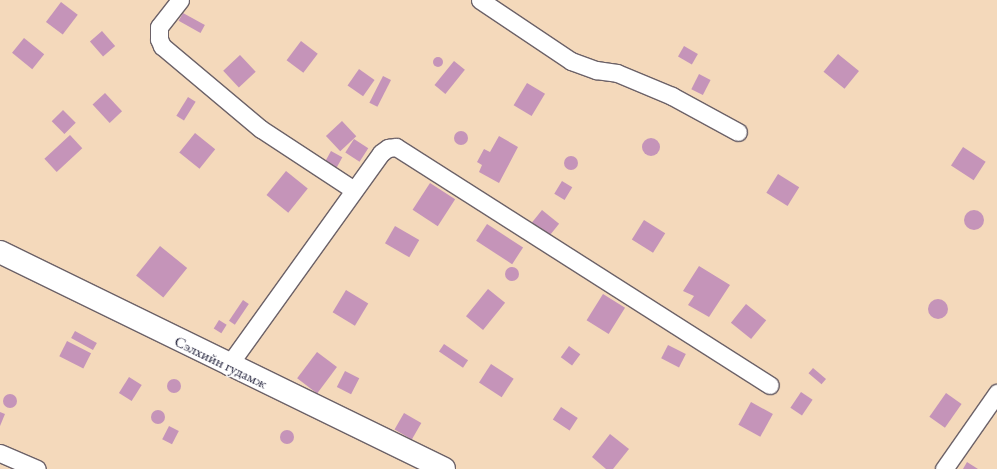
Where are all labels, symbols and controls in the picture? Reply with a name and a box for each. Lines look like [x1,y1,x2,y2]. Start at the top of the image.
street label: Сэлхийн гудамж [172,332,270,392]

